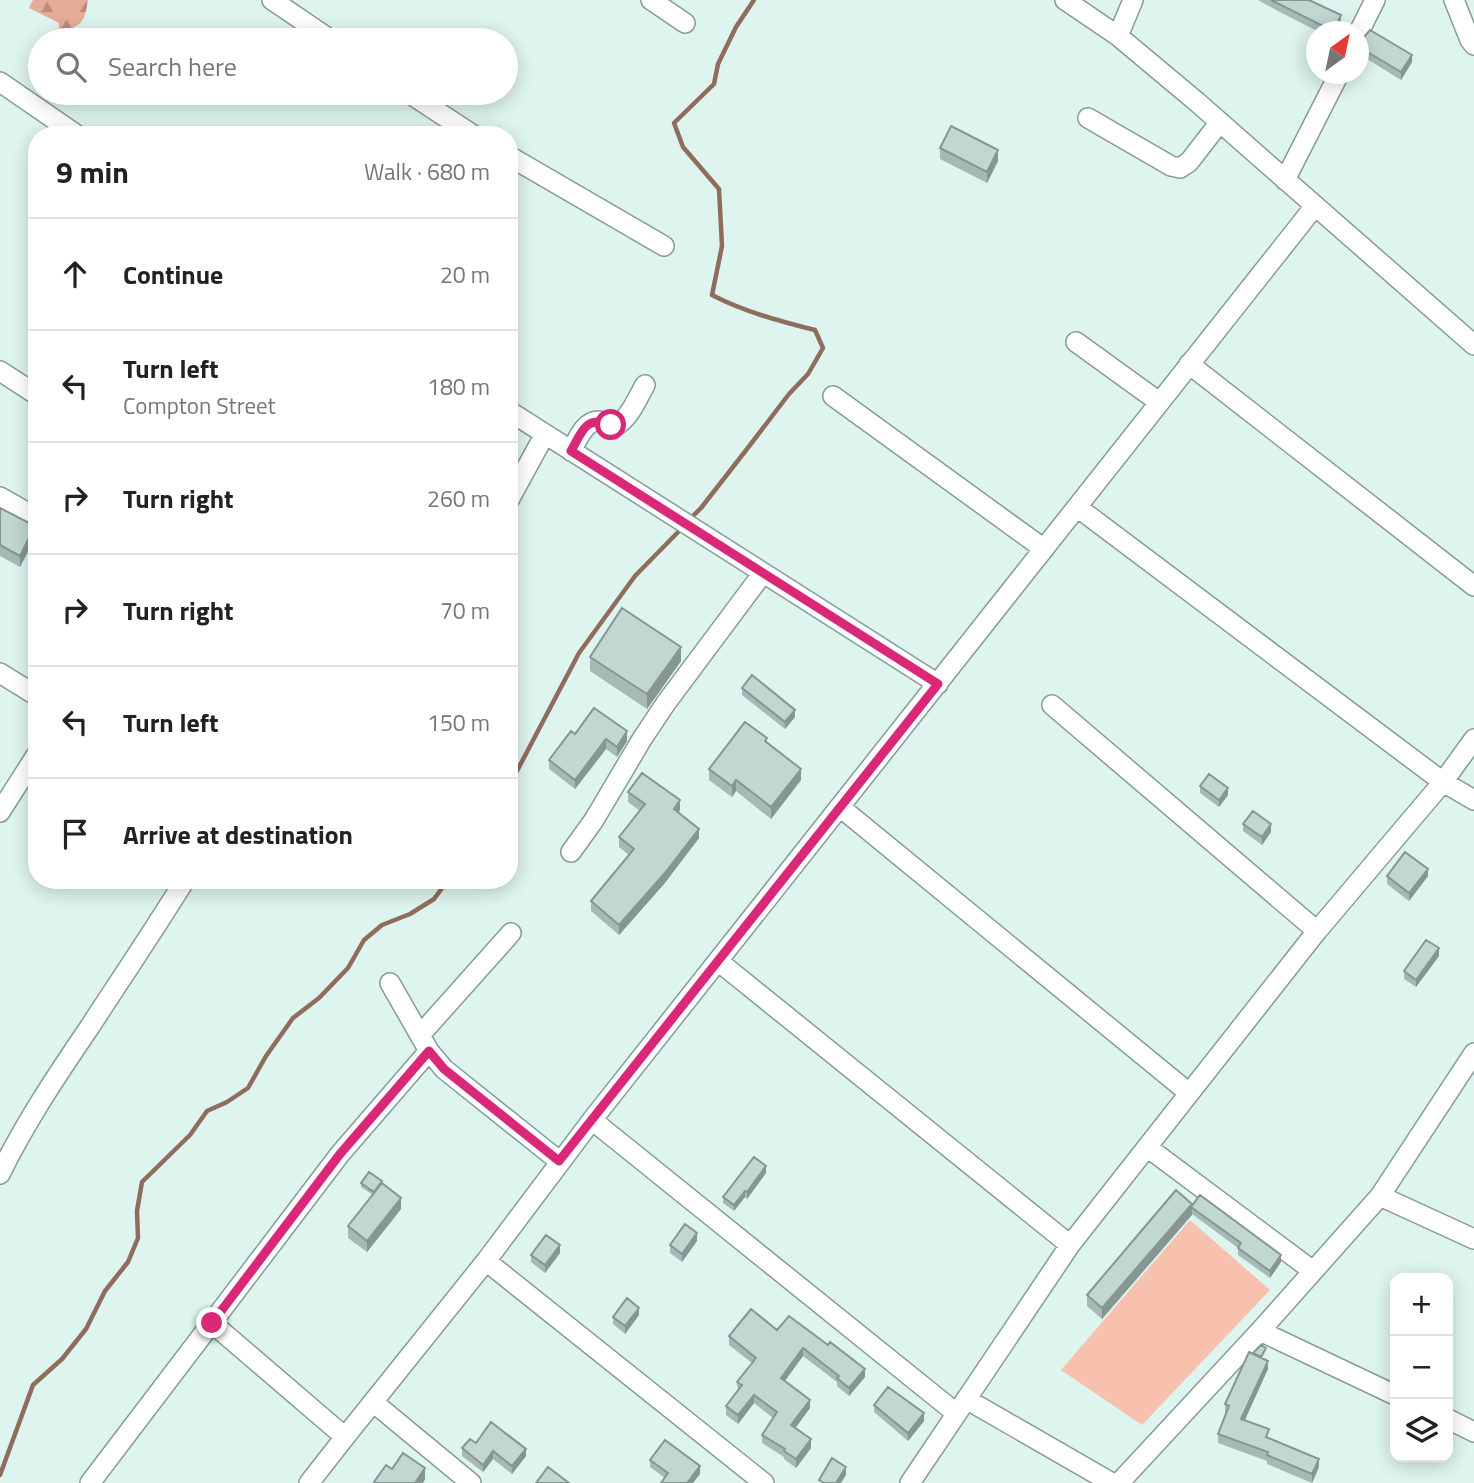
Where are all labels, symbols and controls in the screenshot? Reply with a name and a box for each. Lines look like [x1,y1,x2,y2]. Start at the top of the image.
north arrow [1306,21,1369,84]
search box [28,28,518,105]
text: Search here [108,47,237,86]
icon: search [52,48,90,86]
text: 9 min [56,149,129,195]
text: Walk · 680 m [364,154,490,189]
icon: ahead [56,255,94,293]
text: Continue [123,255,223,294]
text: 20 m [440,257,490,292]
text: Turn left [123,349,218,388]
icon: left [56,367,94,405]
text: 180 m [427,369,490,404]
text: Compton Street [123,388,276,423]
route start [595,409,626,440]
icon: right [56,479,94,517]
text: Turn right [123,479,234,518]
text: 260 m [427,481,490,516]
icon: right [56,591,94,629]
text: Turn right [123,591,234,630]
text: 70 m [440,593,490,628]
icon: left [56,703,94,741]
text: Turn left [123,703,218,742]
text: 150 m [427,705,490,740]
icon: arrive [56,815,94,853]
text: Arrive at destination [123,815,353,854]
map controls [1390,1273,1453,1462]
button: + [1390,1273,1453,1336]
route end [196,1307,227,1338]
button: − [1390,1336,1453,1399]
button: layers [1390,1399,1453,1462]

